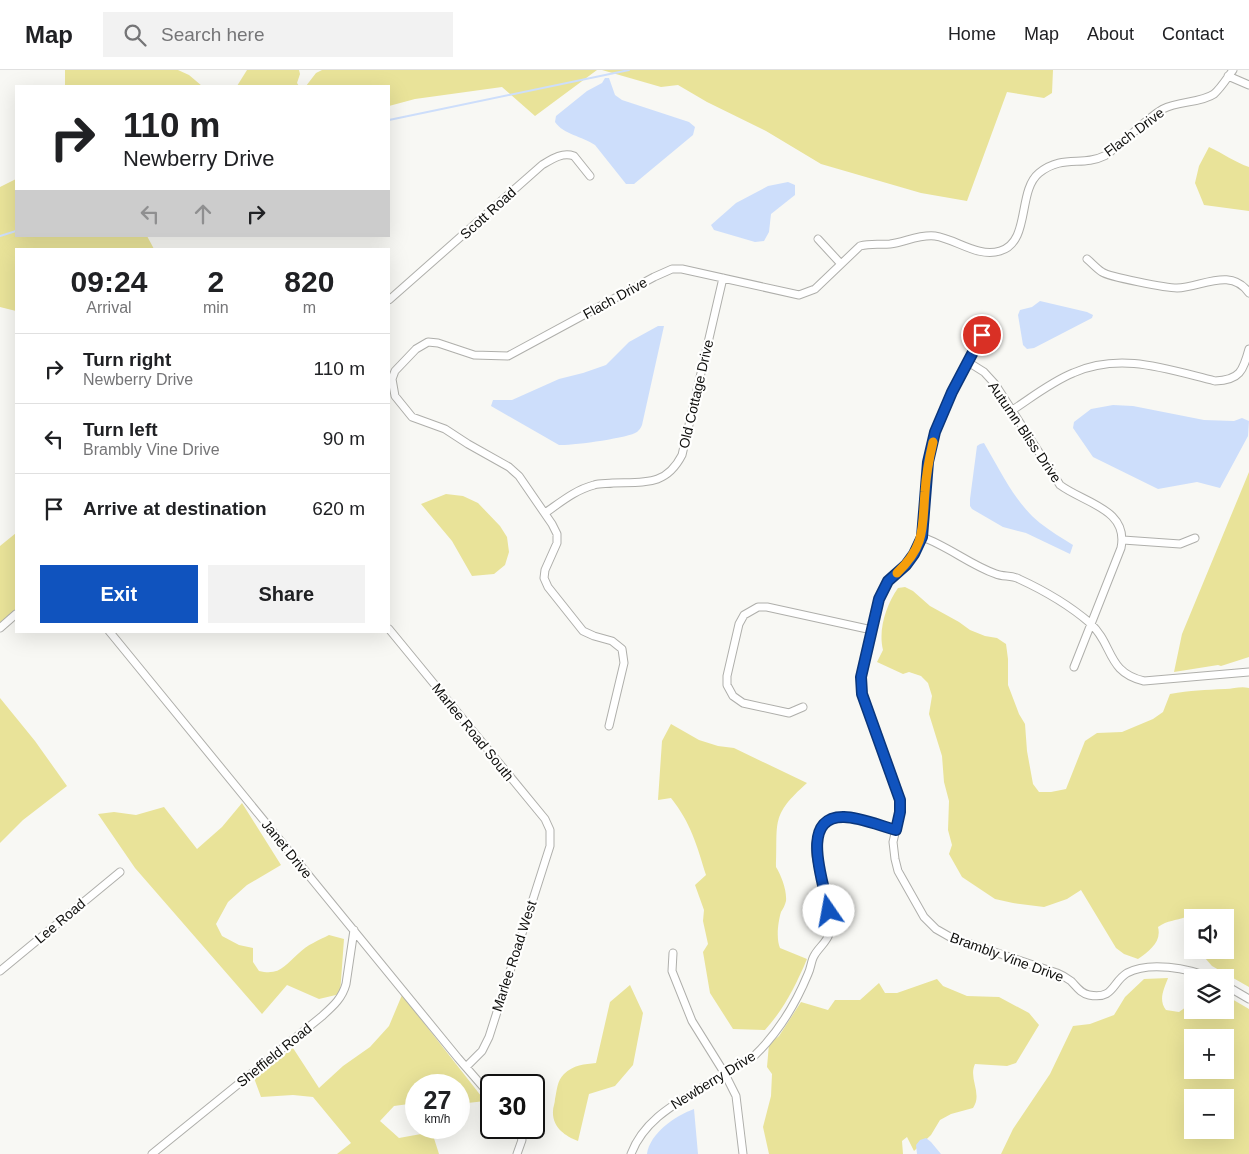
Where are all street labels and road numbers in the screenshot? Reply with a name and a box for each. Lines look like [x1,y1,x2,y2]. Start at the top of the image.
street label: Flach Drive [1101,104,1167,160]
street label: Scott Road [457,184,519,242]
street label: Flach Drive [580,274,650,322]
street label: Old Cottage Drive [676,338,716,450]
street label: Autumn Bliss Drive [985,379,1065,486]
street label: Marlee Road South [429,680,517,784]
street label: Janet Drive [259,816,316,882]
street label: Lee Road [32,895,88,947]
street label: Marlee Road West [489,898,540,1013]
street label: Brambly Vine Drive [948,929,1066,985]
street label: Sheffield Road [233,1020,315,1090]
street label: Newberry Drive [668,1048,758,1112]

